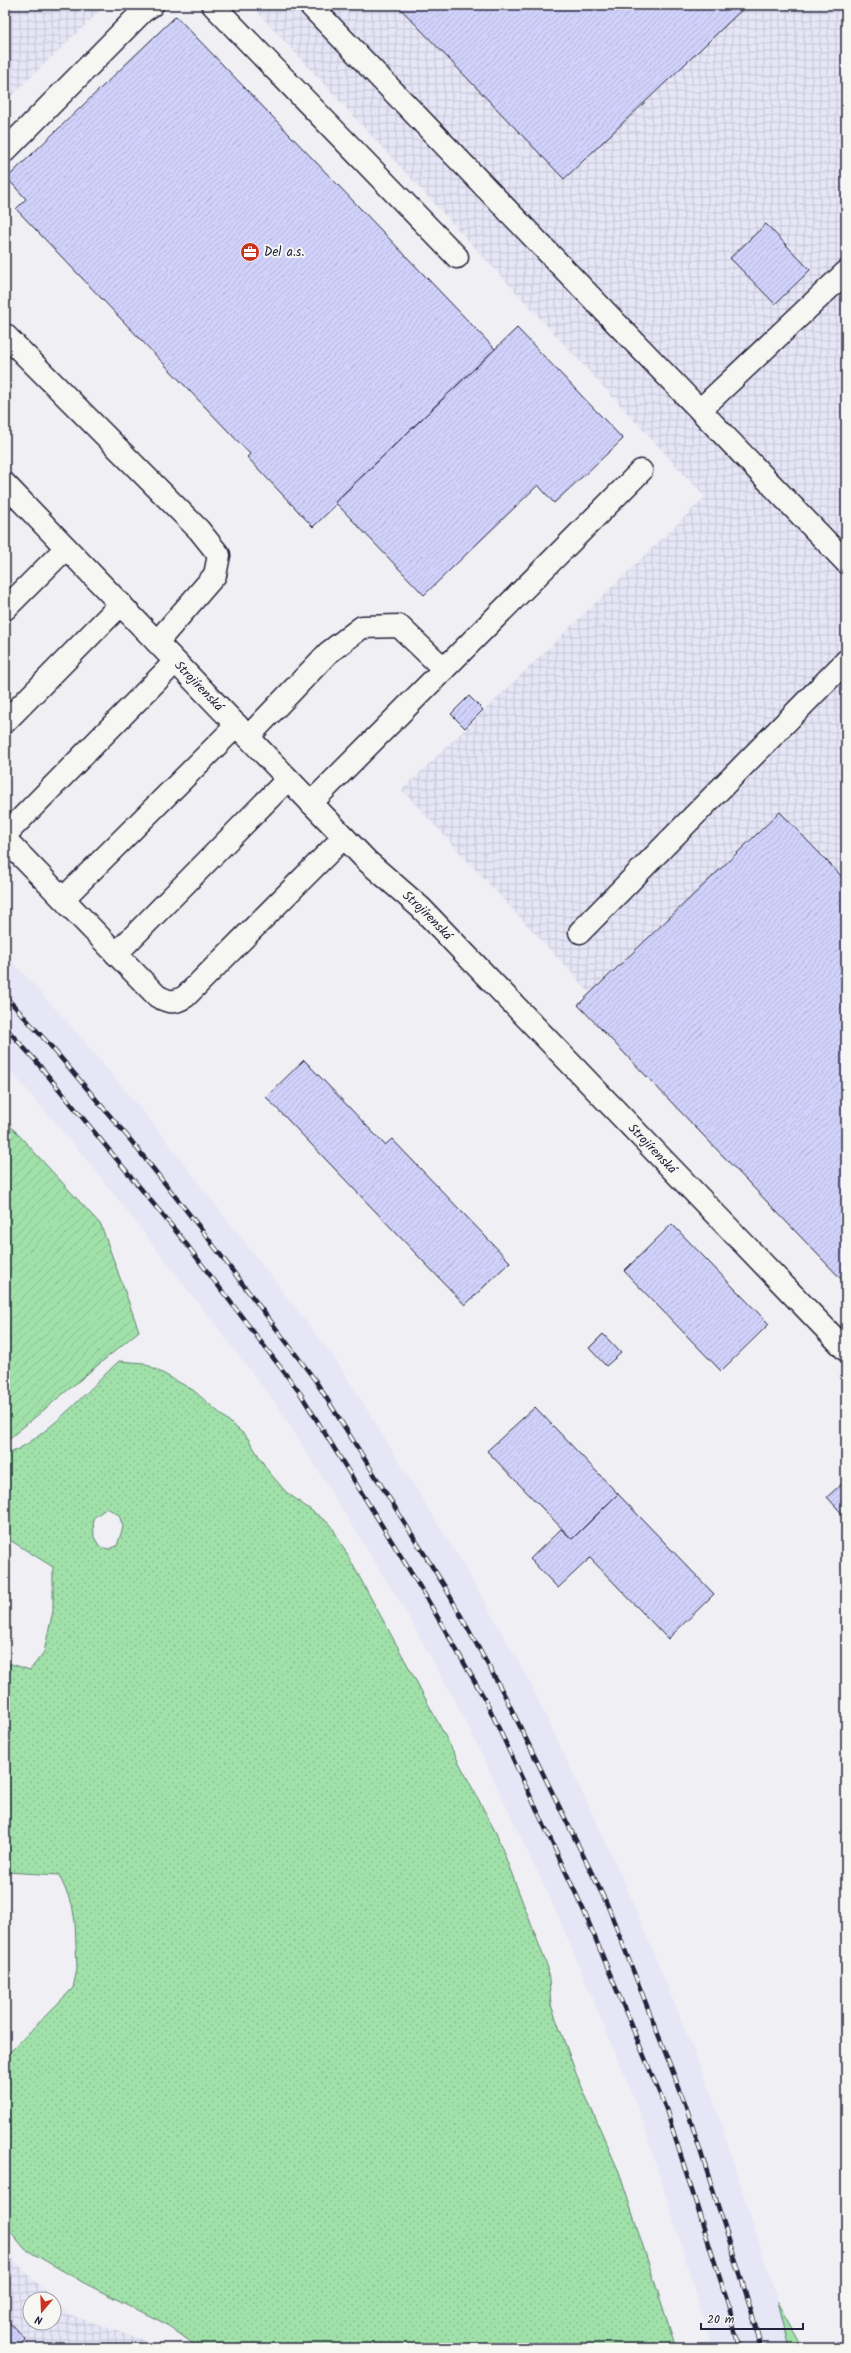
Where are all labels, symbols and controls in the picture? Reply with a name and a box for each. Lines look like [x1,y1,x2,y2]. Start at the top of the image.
office icon: Del a.s. [239,241,261,263]
place label: Del a.s. [264,242,304,263]
street label: Strojírenská [169,656,230,717]
street label: Strojírenská [398,886,459,947]
street label: Strojírenská [623,1118,683,1180]
north arrow [22,2291,62,2331]
scale bar [701,2305,803,2331]
text: N [33,2310,45,2329]
text: 20 m [707,2310,735,2329]

